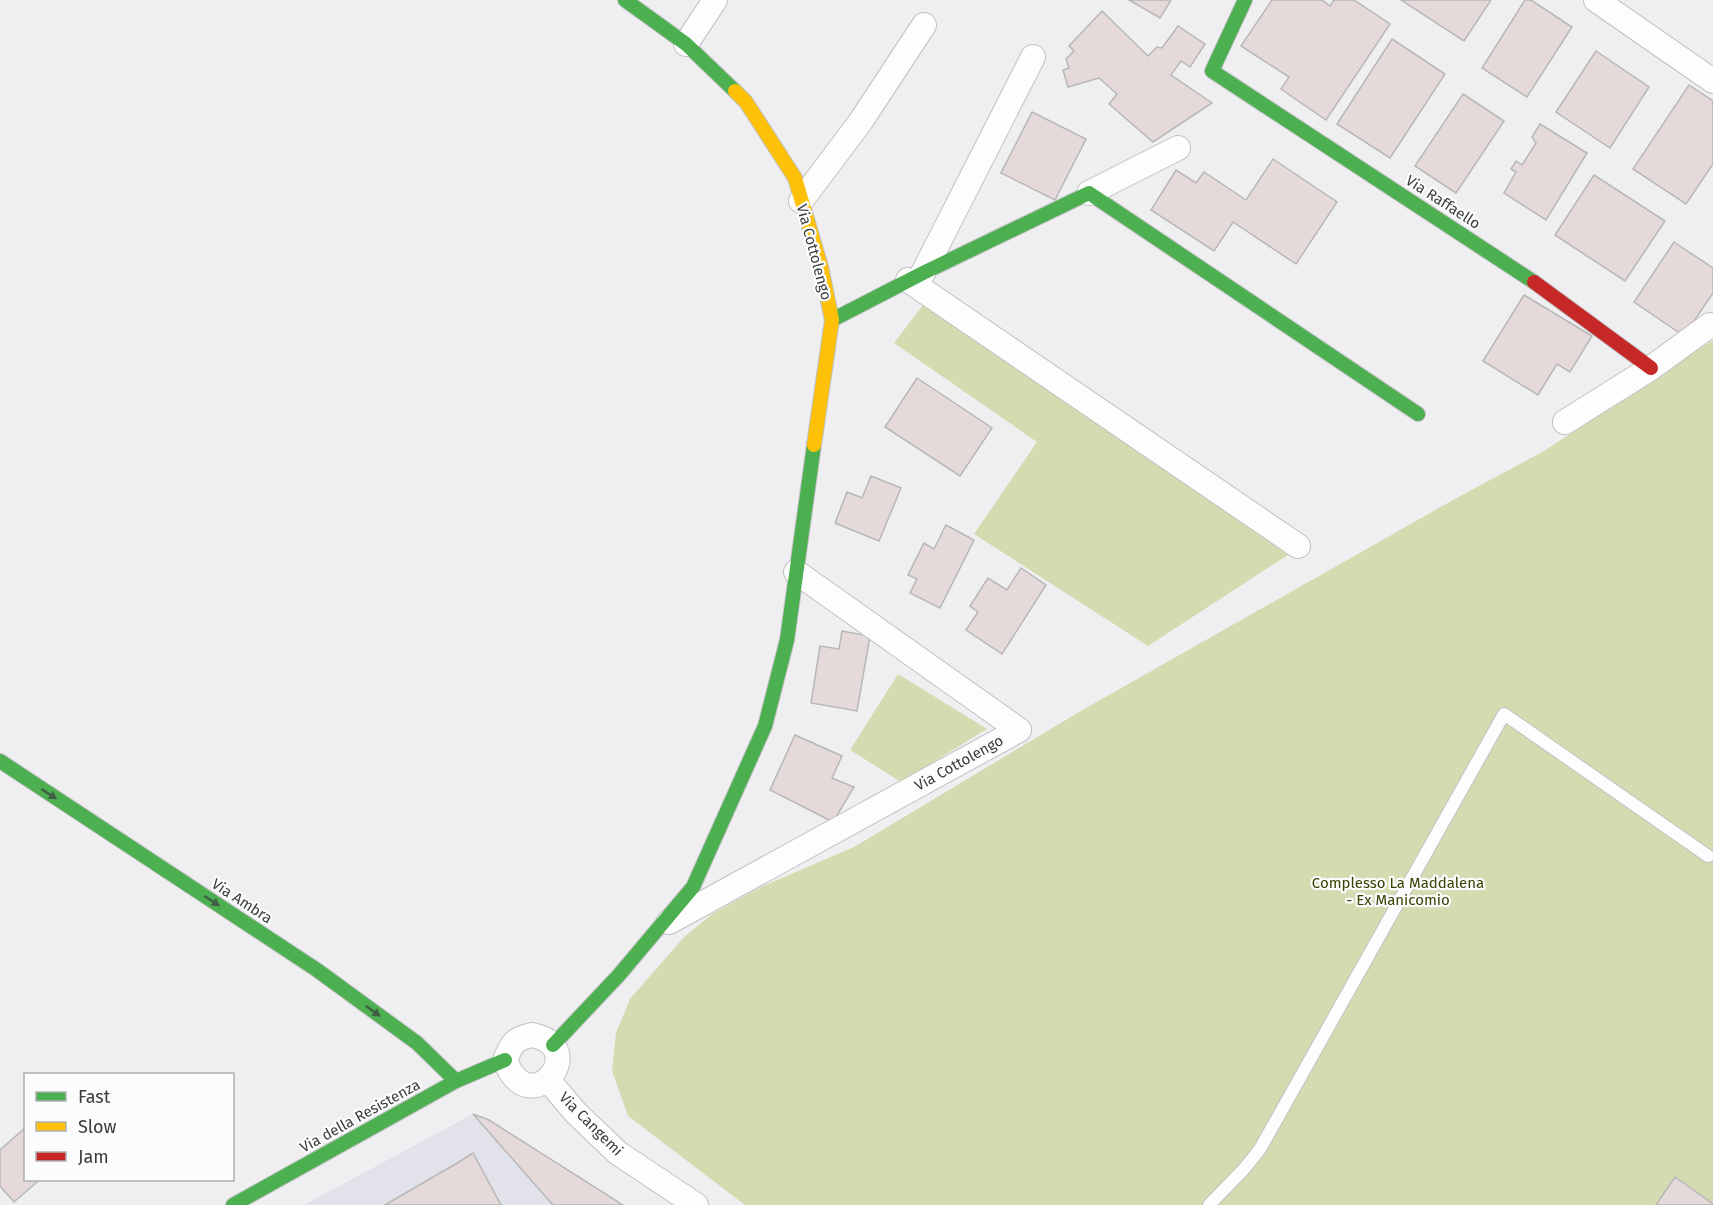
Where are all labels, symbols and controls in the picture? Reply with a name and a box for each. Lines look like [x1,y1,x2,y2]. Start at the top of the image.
street label: Via Raffaello [1402,171,1484,233]
street label: Via Cottolengo [793,202,835,302]
street label: Via Cottolengo [912,731,1006,795]
one-way arrow [41,788,57,799]
park label: Complesso La Maddalena - Ex Manicomio [1312,874,1484,909]
street label: Via Ambra [208,875,276,927]
one-way arrow [204,895,220,906]
one-way arrow [365,1004,380,1016]
legend [24,1073,234,1181]
street label: Via della Resistenza [297,1075,423,1157]
text: Fast [78,1086,111,1108]
street label: Via Cangemi [555,1088,627,1160]
text: Slow [78,1116,117,1138]
text: Jam [78,1146,109,1168]

